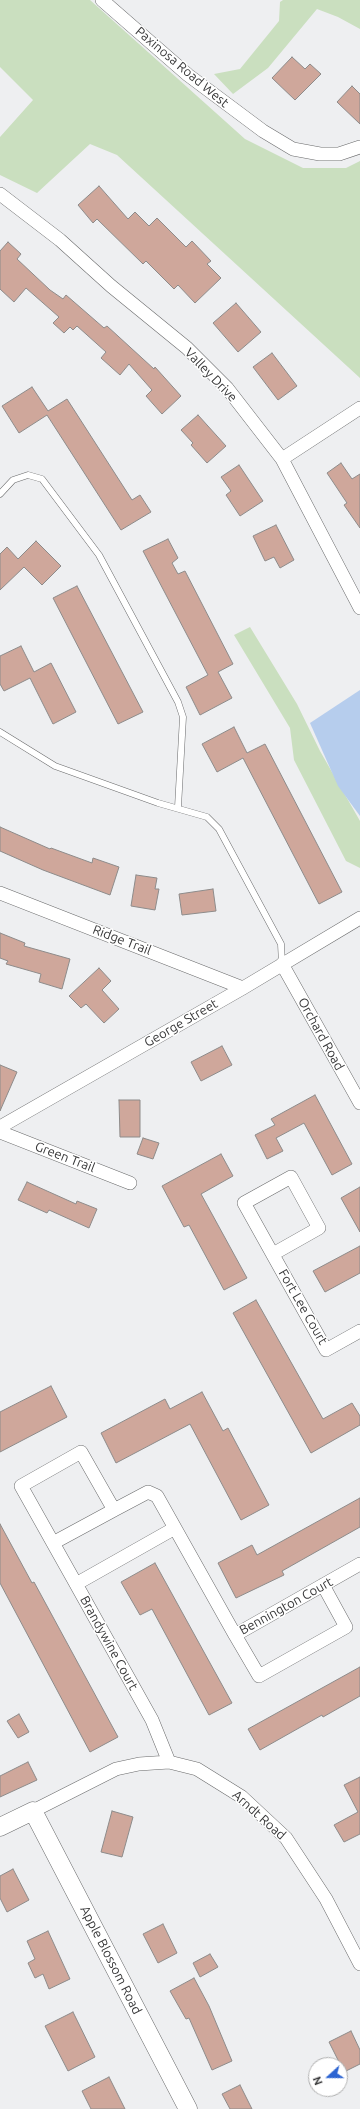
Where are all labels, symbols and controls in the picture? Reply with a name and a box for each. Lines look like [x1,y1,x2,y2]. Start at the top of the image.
street label: Paxinosa Road West [132,23,232,111]
street label: Valley Drive [182,345,240,405]
street label: Ridge Trail [91,922,153,958]
street label: Orchard Road [295,995,347,1073]
street label: George Street [141,996,221,1050]
street label: Green Trail [33,1138,97,1176]
street label: Fort Lee Court [275,1267,331,1347]
street label: Bennington Court [237,1574,335,1638]
street label: Brandywine Court [77,1593,141,1693]
street label: Arndt Road [229,1787,289,1843]
street label: Apple Blossom Road [77,1903,145,2017]
north arrow [308,2057,348,2097]
text: N [311,2075,325,2087]

